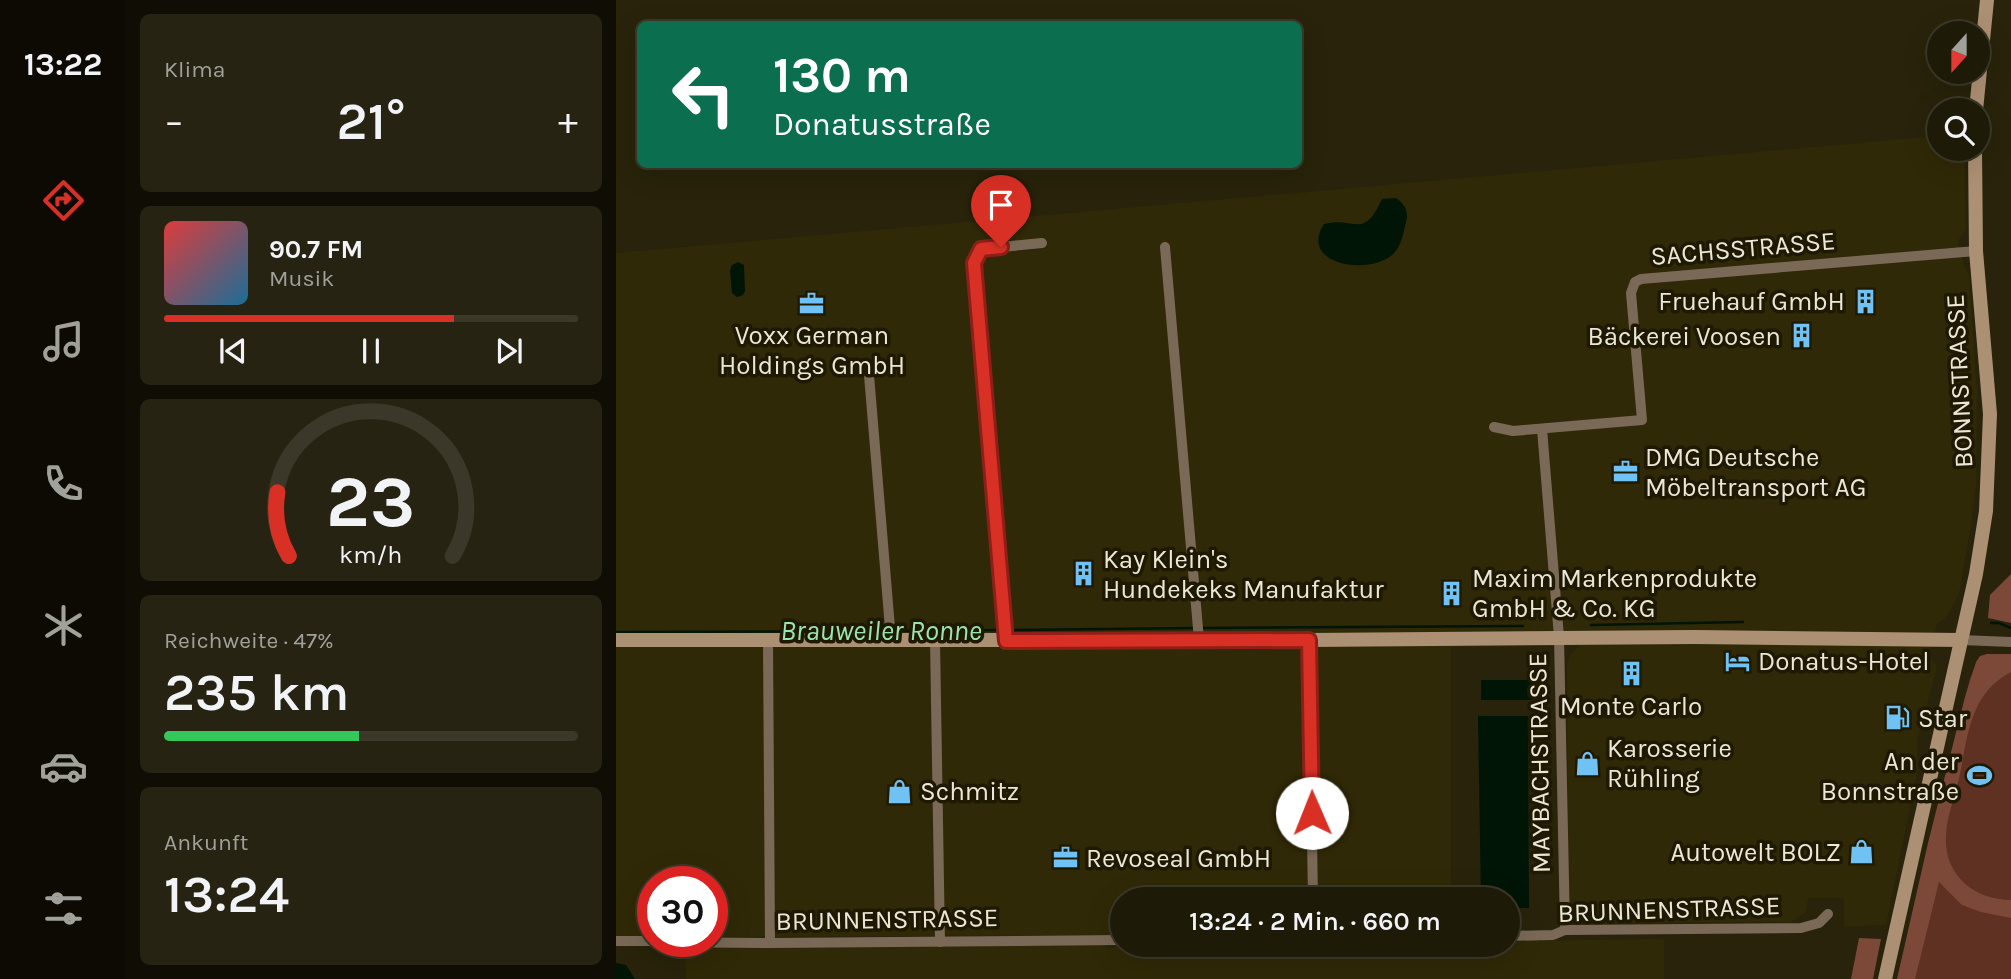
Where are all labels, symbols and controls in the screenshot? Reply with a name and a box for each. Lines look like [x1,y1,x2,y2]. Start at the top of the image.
north arrow [1927,21,1990,84]
map controls [1927,21,1990,161]
text: 13:22 [24,46,102,83]
text: 130 m [773,47,911,104]
icon: left [658,49,749,140]
text: Klima [164,56,225,83]
text: 21° [337,91,405,152]
button: search [1927,98,1990,161]
text: − [164,99,184,144]
text: + [558,99,578,144]
text: Donatusstraße [773,106,991,143]
pin [971,175,1031,247]
icon: directions [39,176,88,225]
icon: arrive [982,186,1020,224]
street label: SACHSSTRASSE [1649,225,1837,272]
text: 90.7 FM [269,234,363,265]
text: Musik [269,265,334,292]
place label: Fruehauf GmbH [1658,286,1845,317]
building icon: Fruehauf GmbH [1851,287,1879,315]
office icon: Voxx German Holdings GmbH [798,289,826,317]
street label: BONNSTRASSE [1939,293,1980,469]
icon: music [39,317,88,366]
place label: Voxx German Holdings GmbH [719,320,905,381]
place label: Bäckerei Voosen [1588,321,1781,352]
building icon: Bäckerei Voosen [1787,322,1815,350]
icon: previous [214,332,252,370]
icon: pause [352,332,390,370]
icon: next [490,332,528,370]
place label: DMG Deutsche Möbeltransport AG [1645,442,1867,503]
office icon: DMG Deutsche Möbeltransport AG [1611,458,1639,486]
icon: phone [39,459,88,508]
text: 23 [326,459,416,544]
text: km/h [339,539,403,568]
place label: Kay Klein's Hundekeks Manufaktur [1103,544,1384,605]
building icon: Kay Klein's Hundekeks Manufaktur [1069,560,1097,588]
place label: Maxim Markenprodukte GmbH & Co. KG [1472,563,1757,624]
building icon: Maxim Markenprodukte GmbH & Co. KG [1438,579,1466,607]
icon: climate [39,601,88,650]
water label: Brauweiler Ronne [780,614,982,647]
text: Reichweite · 47% [164,627,334,654]
place label: Donatus-Hotel [1758,646,1930,677]
hotel icon: Donatus-Hotel [1724,647,1752,675]
street label: MAYBACHSTRASSE [1522,652,1557,874]
building icon: Monte Carlo [1617,660,1645,688]
text: 235 km [164,662,349,723]
place label: Monte Carlo [1560,691,1702,722]
place label: Star [1918,703,1968,734]
fuel station icon: Star [1884,704,1912,732]
place label: Karosserie Rühling [1607,733,1732,794]
icon: car [39,742,88,791]
place label: An der Bonnstraße [1821,746,1960,807]
shop icon: Karosserie Rühling [1573,749,1601,777]
sports icon: An der Bonnstraße [1965,762,1993,790]
place label: Schmitz [920,776,1019,807]
position arrow [1275,776,1349,850]
shop icon: Schmitz [886,777,914,805]
text: Ankunft [164,829,248,856]
place label: Autowelt BOLZ [1670,837,1841,868]
shop icon: Autowelt BOLZ [1847,838,1875,866]
place label: Revoseal GmbH [1086,843,1271,874]
office icon: Revoseal GmbH [1052,844,1080,872]
text: 13:24 [164,864,289,925]
speed limit sign: 30 [637,866,728,957]
icon: filters [39,884,88,933]
street label: BRUNNENSTRASSE [1557,890,1781,929]
street label: BRUNNENSTRASSE [775,902,999,937]
text: 13:24 · 2 Min. · 660 m [1189,906,1441,937]

